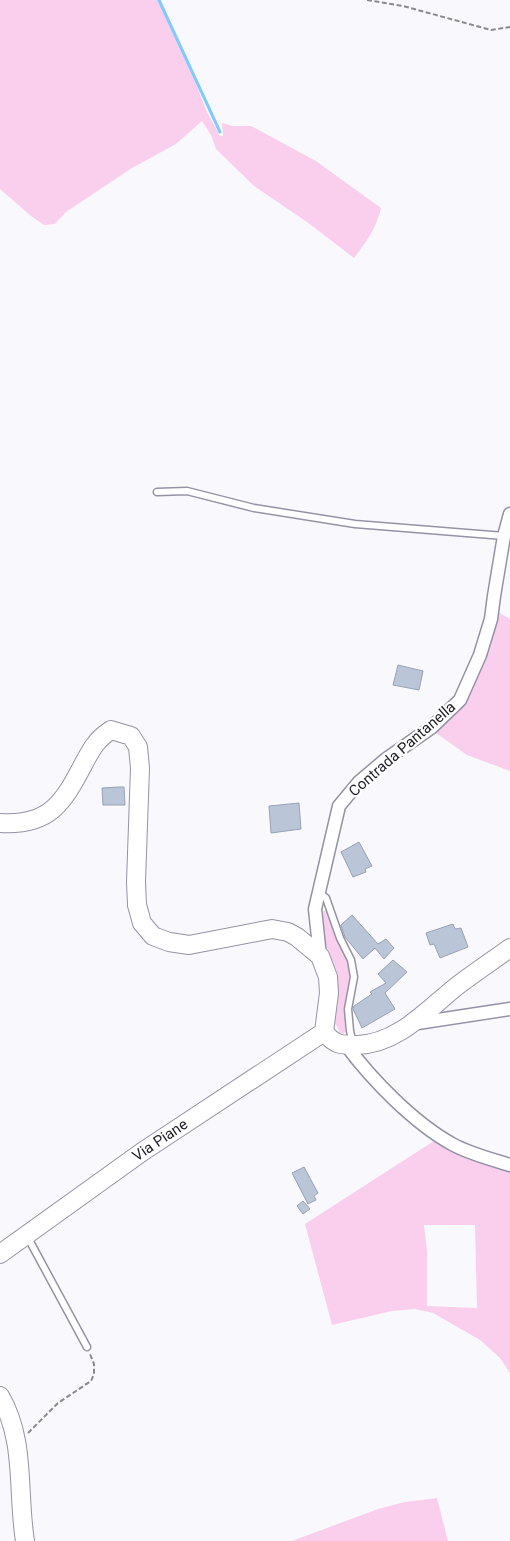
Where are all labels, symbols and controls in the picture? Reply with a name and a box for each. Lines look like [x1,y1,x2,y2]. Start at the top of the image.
street label: Contrada Pantanella [345,698,459,800]
street label: Via Piane [129,1115,191,1165]

